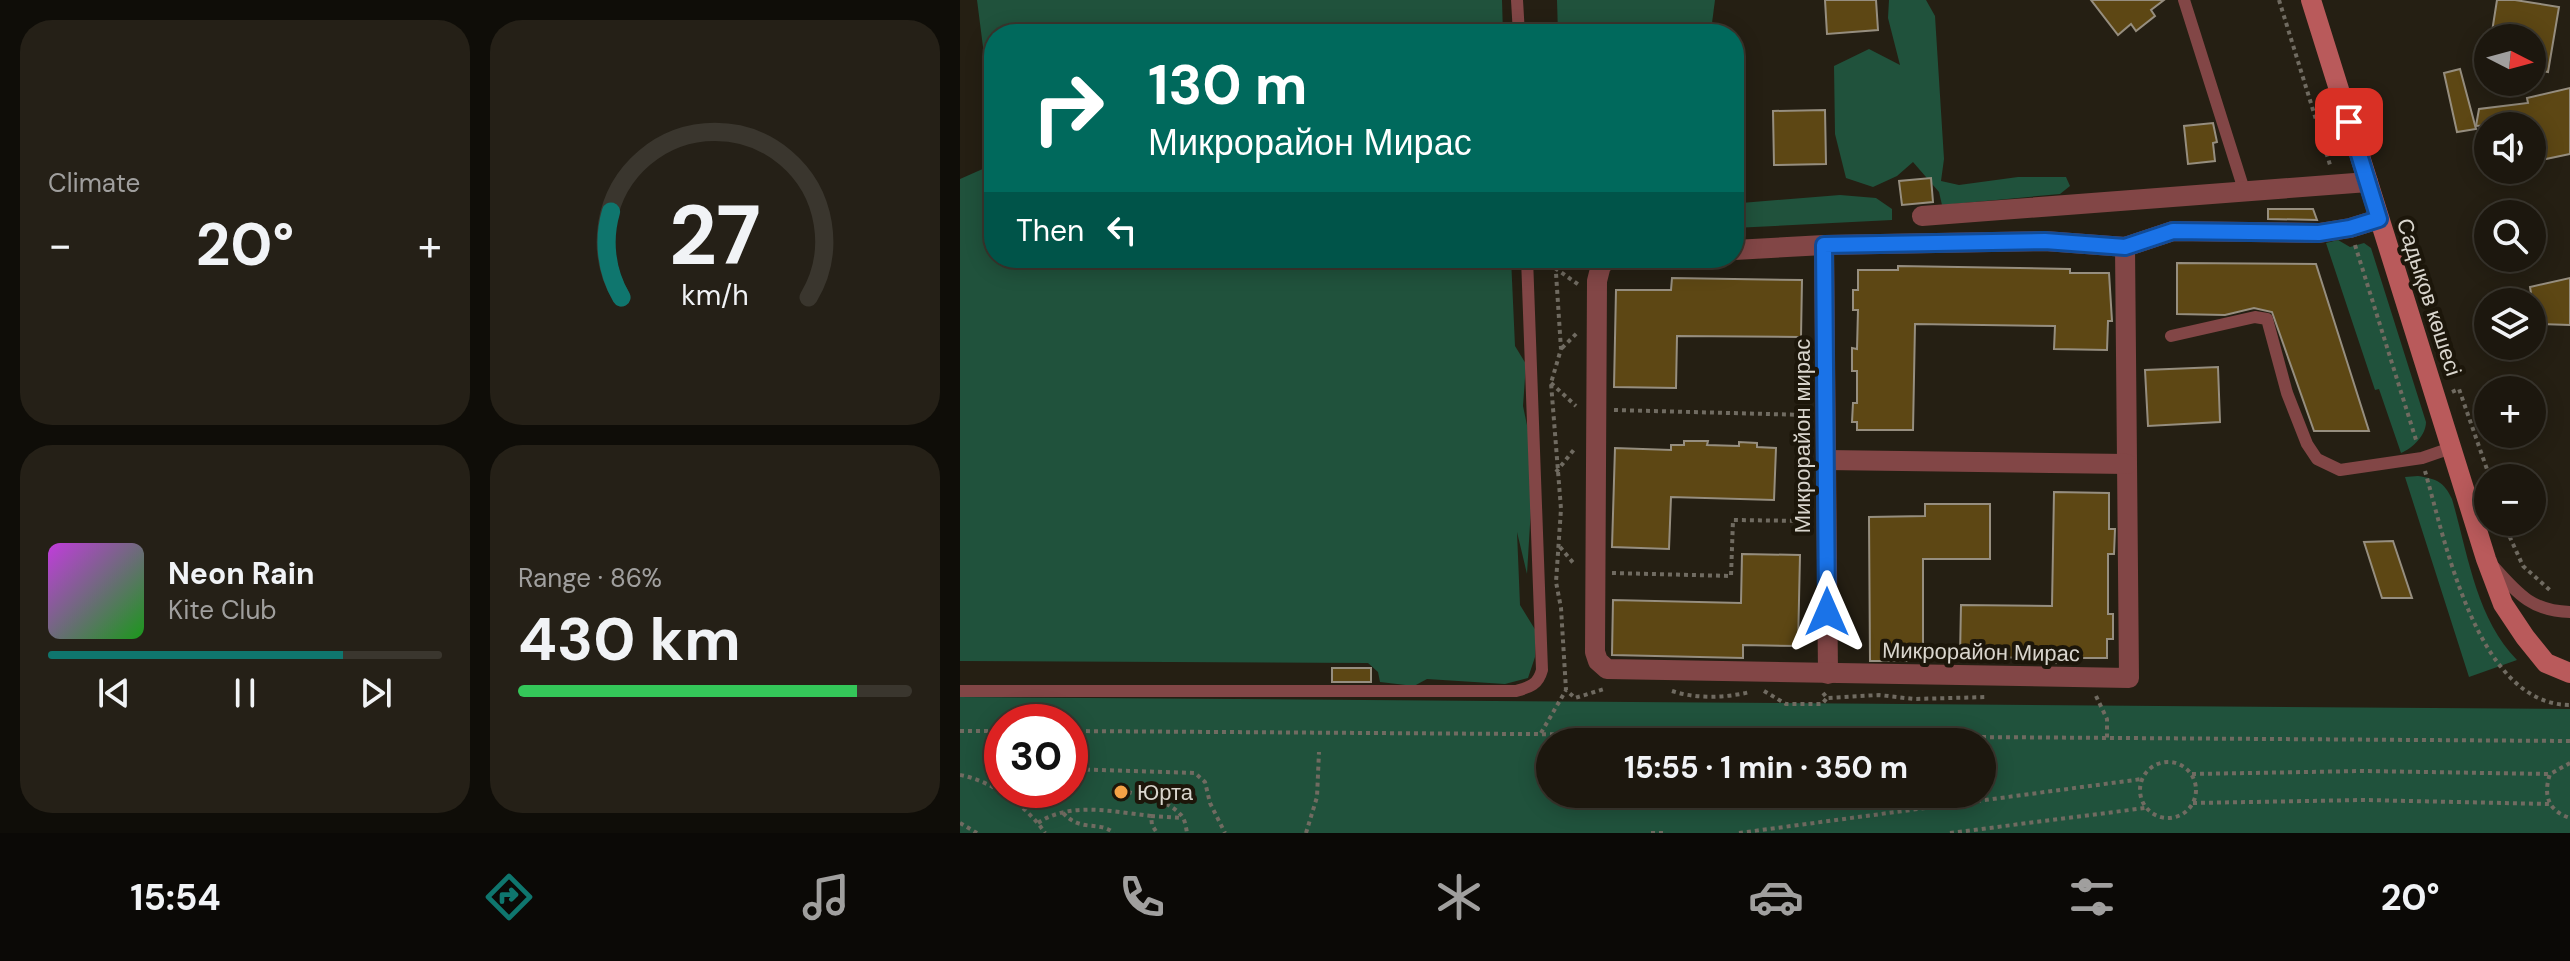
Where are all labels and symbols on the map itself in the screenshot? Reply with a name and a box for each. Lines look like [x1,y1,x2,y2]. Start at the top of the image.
north arrow [2474,24,2546,96]
pin [2315,88,2383,156]
street label: Садықов көшесі [2390,215,2468,379]
street label: Микрорайон мирас [1788,339,1817,533]
position arrow [1785,570,1869,654]
street label: Микрорайон Мирас [1882,636,2080,668]
speed limit sign: 30 [984,704,1088,808]
place label: Юрта [1137,778,1194,807]
marker: Юрта [1112,783,1130,801]

